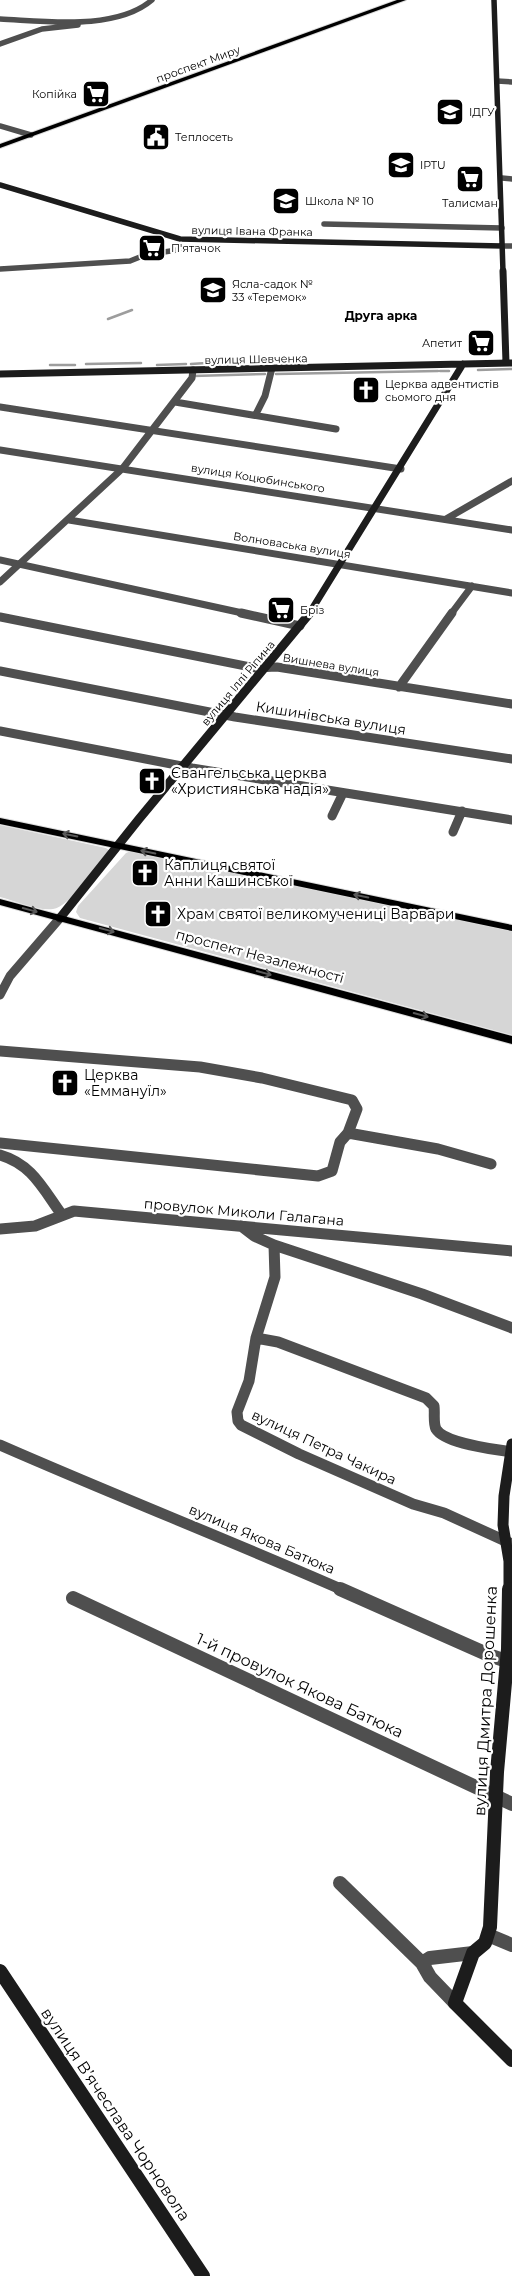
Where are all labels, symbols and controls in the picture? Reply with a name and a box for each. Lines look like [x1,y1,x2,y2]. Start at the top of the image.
street label: проспект Миру [154,42,243,86]
supermarket icon: Копійка [81,79,111,109]
place label: Копійка [32,87,77,101]
school or university icon: ІДГУ [435,97,465,127]
place label: ІДГУ [469,105,495,119]
public building icon: Теплосеть [141,122,171,152]
place label: Теплосеть [175,130,233,144]
school or university icon: IPTU [386,150,416,180]
place label: IPTU [420,158,446,172]
supermarket icon: Талисман [455,164,485,194]
school or university icon: Школа № 10 [271,186,301,216]
place label: Школа № 10 [305,194,374,208]
place label: Талисман [442,196,498,210]
street label: вулиця Івана Франка [191,223,313,239]
supermarket icon: П'ятачок [137,233,167,263]
place label: П'ятачок [171,241,221,255]
school or university icon: Ясла-садок № 33 «Теремок» [198,275,228,305]
place label: Ясла-садок № 33 «Теремок» [232,277,313,304]
district label: Друга арка [345,308,417,323]
supermarket icon: Апетит [466,328,496,358]
place label: Апетит [422,336,463,350]
street label: вулиця Шевченка [204,351,308,367]
church icon: Церква адвентистів сьомого дня [351,375,381,405]
place label: Церква адвентистів сьомого дня [385,377,499,404]
street label: вулиця Коцюбинського [190,460,326,496]
street label: Волноваська вулиця [232,529,352,561]
supermarket icon: Бріз [266,595,296,625]
place label: Бріз [300,603,325,617]
street label: вулиця Іллі Ріпина [198,638,278,728]
street label: Вишнева вулиця [282,650,380,680]
street label: Кишинівська вулиця [255,697,407,739]
place label: Євангельська церква «Християнська надія» [171,764,329,798]
church icon: Євангельська церква «Християнська надія» [137,766,167,796]
one-way arrow [62,829,78,839]
one-way arrow [140,846,156,856]
place label: Каплиця cвятої Анни Кашинської [164,856,293,890]
church icon: Каплиця cвятої Анни Кашинської [130,858,160,888]
one-way arrow [354,891,370,900]
church icon: Храм святої великомучениці Варвари [143,899,173,929]
one-way arrow [22,905,38,915]
place label: Храм святої великомучениці Варвари [177,905,454,923]
street label: проспект Незалежності [174,925,346,987]
one-way arrow [99,926,115,935]
one-way arrow [256,968,272,978]
one-way arrow [413,1011,429,1020]
place label: Церква «Еммануїл» [84,1066,167,1100]
church icon: Церква «Еммануїл» [50,1068,80,1098]
street label: провулок Миколи Галагана [143,1194,345,1230]
street label: вулиця Петра Чакира [249,1406,399,1488]
street label: вулиця Якова Батюка [186,1500,338,1578]
street label: вулиця Дмитра Дорошенка [470,1585,501,1817]
street label: 1-й провулок Якова Батюка [193,1629,406,1742]
street label: вулиця Вʼячеслава Чорновола [37,2004,194,2224]

